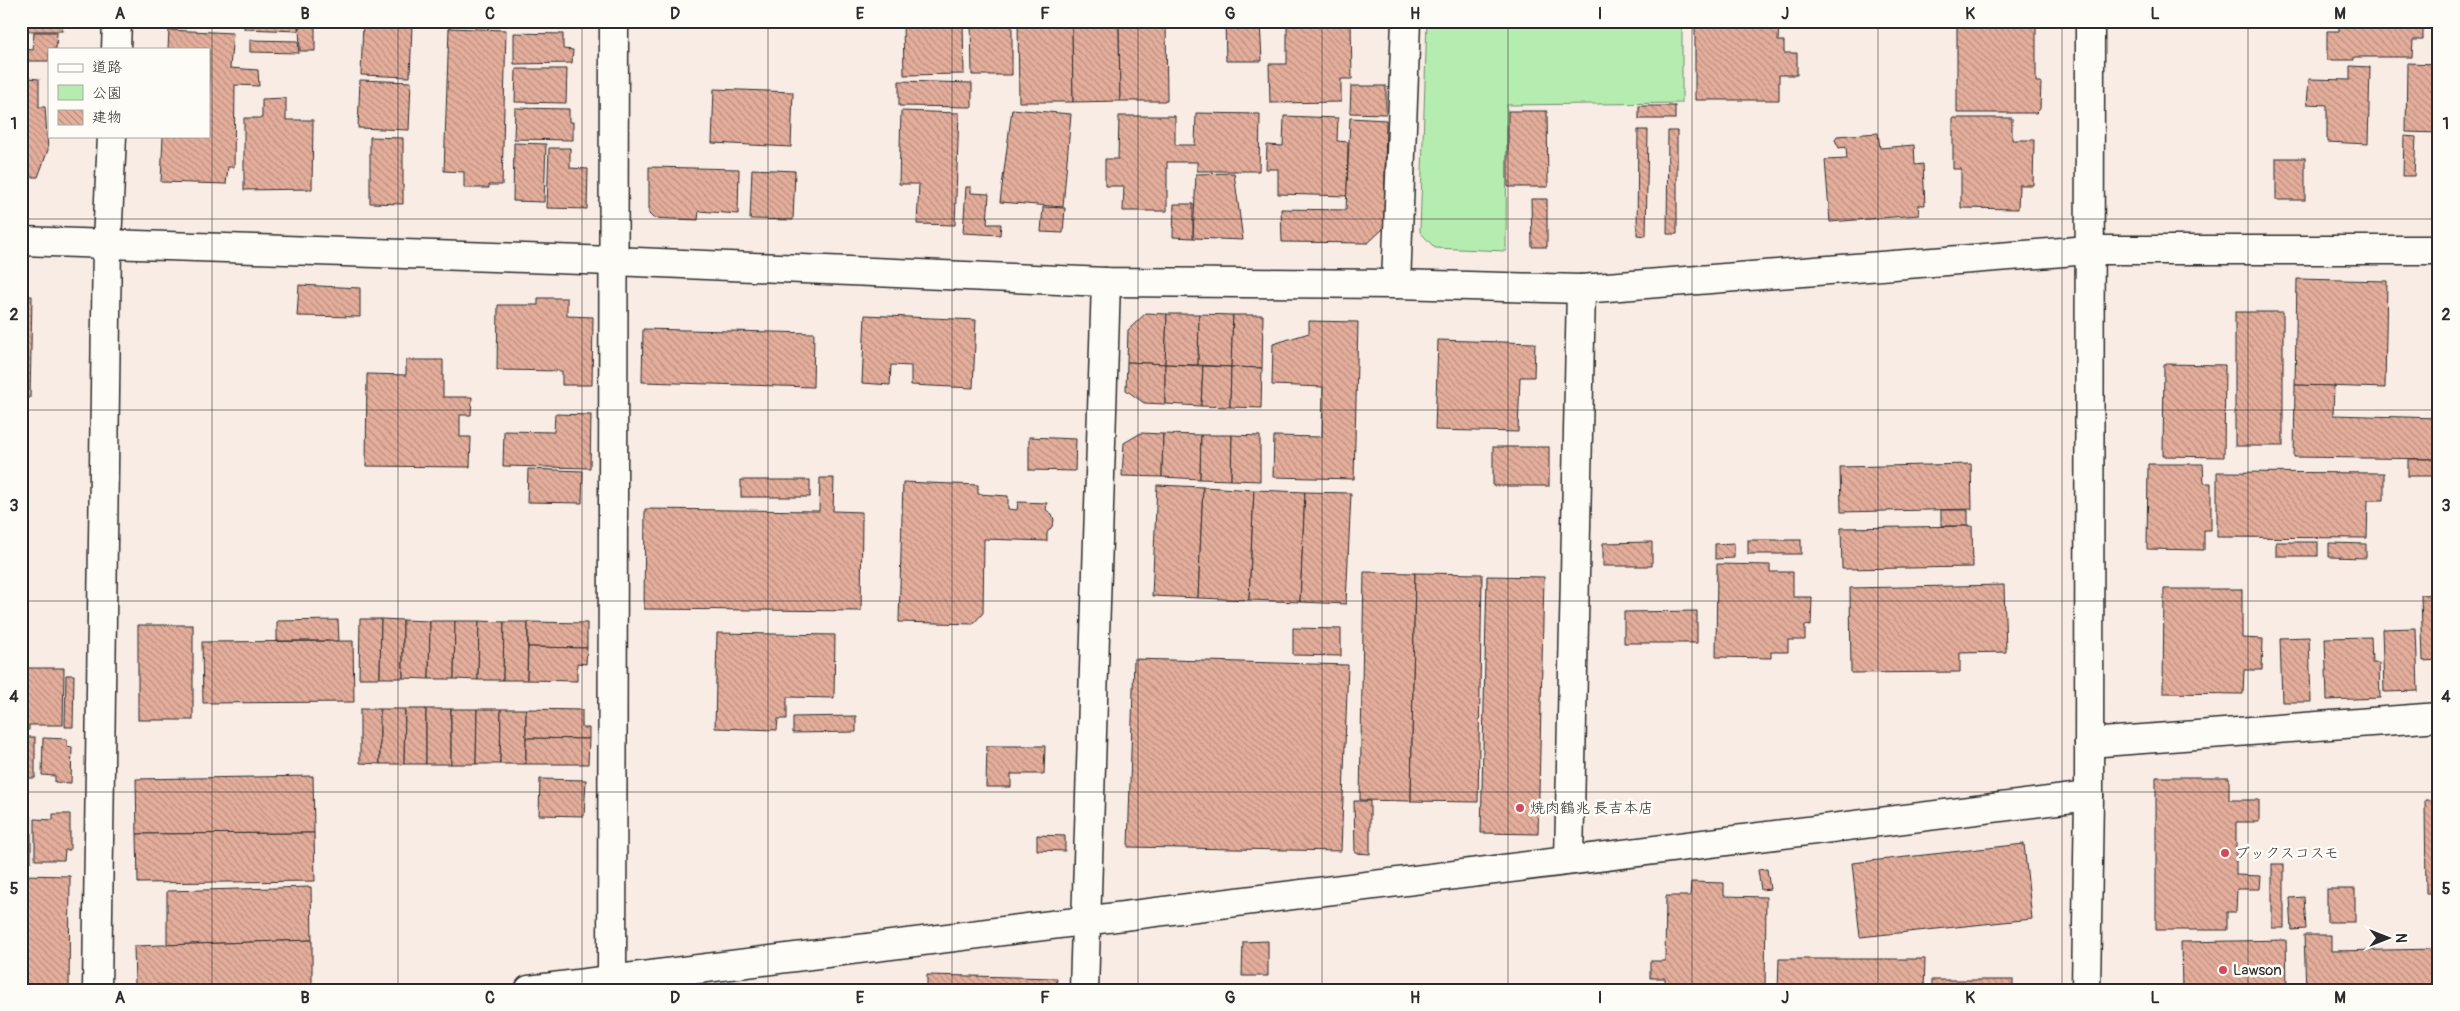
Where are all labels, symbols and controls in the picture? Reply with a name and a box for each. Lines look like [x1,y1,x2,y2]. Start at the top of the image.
text: A [115,4,126,24]
text: B [300,4,310,24]
text: C [485,4,495,24]
text: D [670,4,680,24]
text: E [856,4,865,24]
text: F [1040,4,1050,24]
text: G [1225,4,1236,24]
text: H [1410,4,1420,24]
text: I [1598,4,1602,24]
text: J [1781,4,1789,24]
text: K [1965,4,1975,24]
text: L [2150,4,2160,24]
text: M [2334,4,2346,24]
legend [48,48,210,138]
text: 道路 [92,58,122,77]
text: 公園 [92,84,122,103]
text: 建物 [92,108,122,127]
text: 1 [11,114,17,134]
text: 1 [2443,114,2449,134]
text: 2 [10,305,19,325]
text: 2 [2442,305,2451,325]
text: 3 [10,496,19,516]
text: 3 [2442,496,2451,516]
text: 4 [9,687,19,707]
text: 4 [2441,687,2451,707]
place label: 焼肉鶴兆 長吉本店 [1530,799,1653,818]
marker: 焼肉鶴兆 長吉本店 [1514,802,1526,814]
place label: ブックスコスモ [2235,844,2339,863]
marker: ブックスコスモ [2219,847,2231,859]
text: 5 [10,879,19,899]
text: 5 [2442,879,2451,899]
north arrow [2362,914,2412,964]
text: N [2392,933,2409,943]
place label: Lawson [2233,961,2282,980]
marker: Lawson [2217,964,2229,976]
text: A [115,988,126,1008]
text: B [300,988,310,1008]
text: C [485,988,495,1008]
text: D [670,988,680,1008]
text: E [856,988,865,1008]
text: F [1040,988,1050,1008]
text: G [1225,988,1236,1008]
text: H [1410,988,1420,1008]
text: I [1598,988,1602,1008]
text: J [1781,988,1789,1008]
text: K [1965,988,1975,1008]
text: L [2150,988,2160,1008]
text: M [2334,988,2346,1008]

